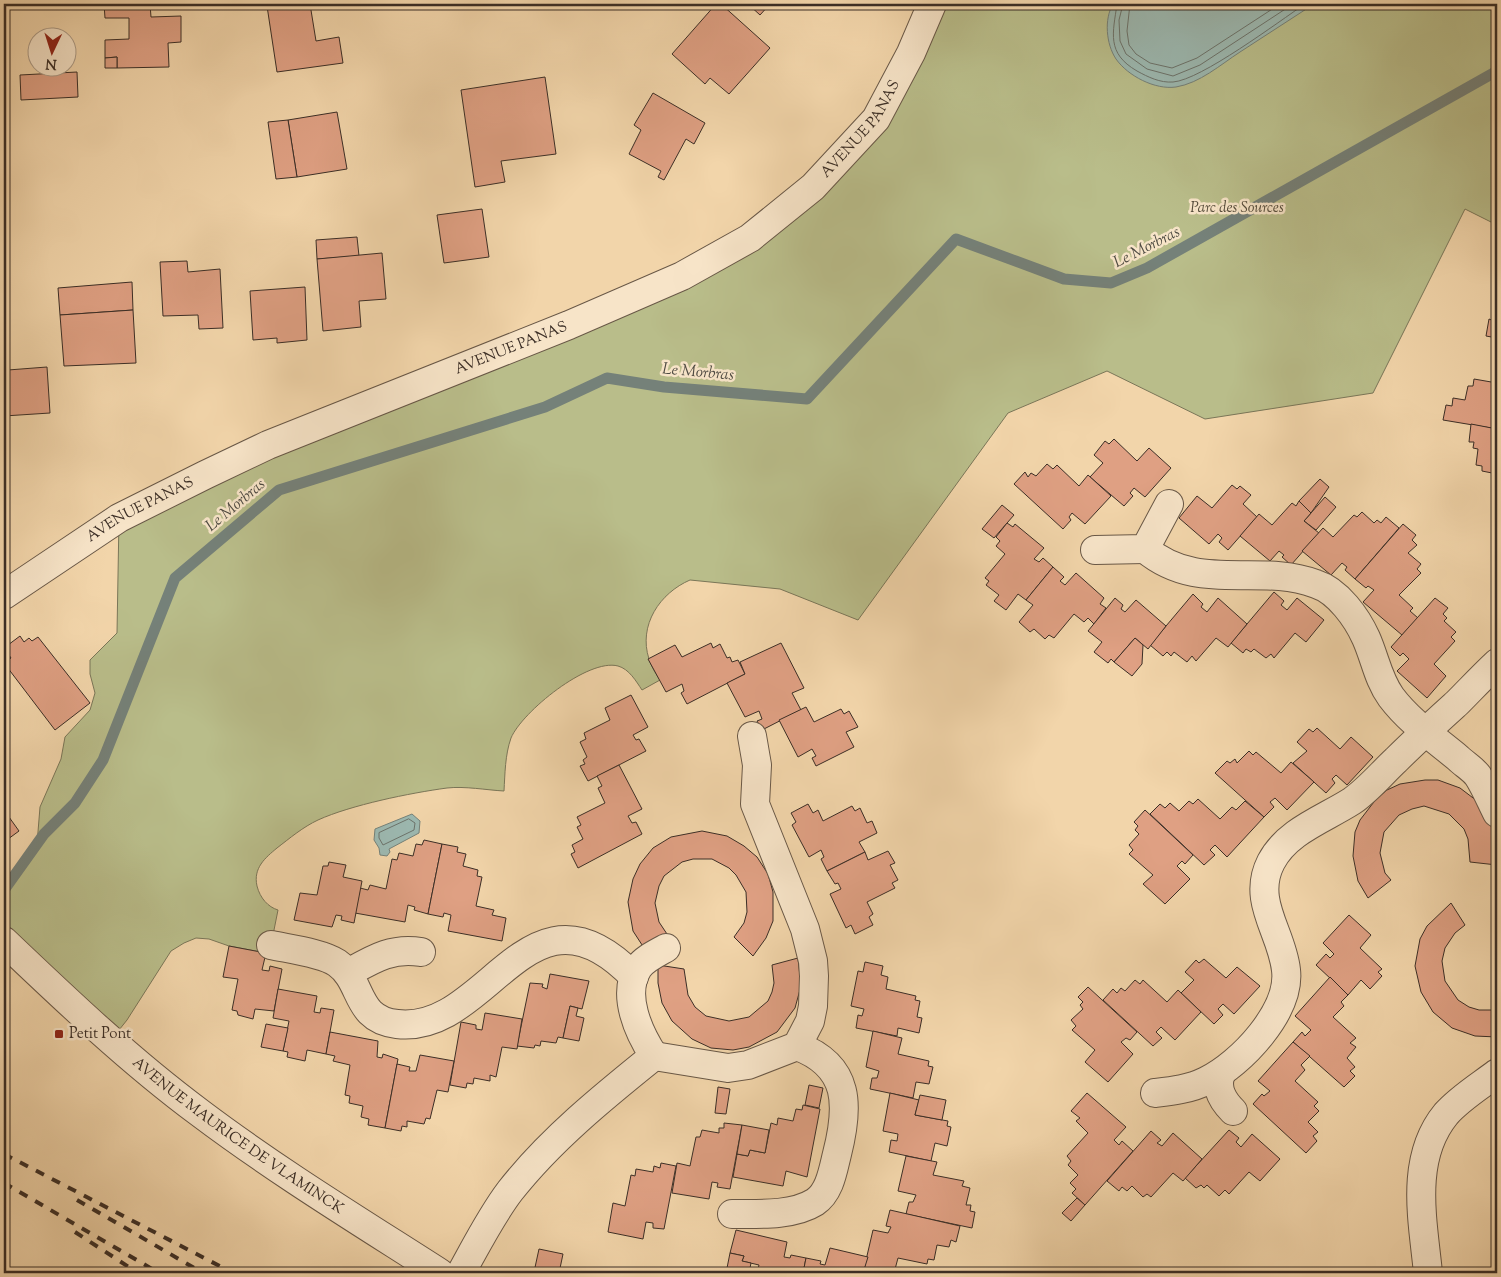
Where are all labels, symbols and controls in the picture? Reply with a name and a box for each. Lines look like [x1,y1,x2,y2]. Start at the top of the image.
north arrow [28,28,78,78]
text: N [45,53,58,73]
street label: AVENUE PANAS [816,76,905,183]
park label: Parc des Sources [1190,198,1284,219]
water label: Le Morbras [1110,221,1184,275]
street label: AVENUE PANAS [452,316,571,380]
water label: Le Morbras [661,358,735,388]
street label: AVENUE PANAS [82,472,197,547]
water label: Le Morbras [201,474,271,538]
place label: Petit Pont [69,1024,131,1045]
marker: Petit Pont [53,1028,65,1040]
street label: AVENUE MAURICE DE VLAMINCK [128,1053,348,1219]

